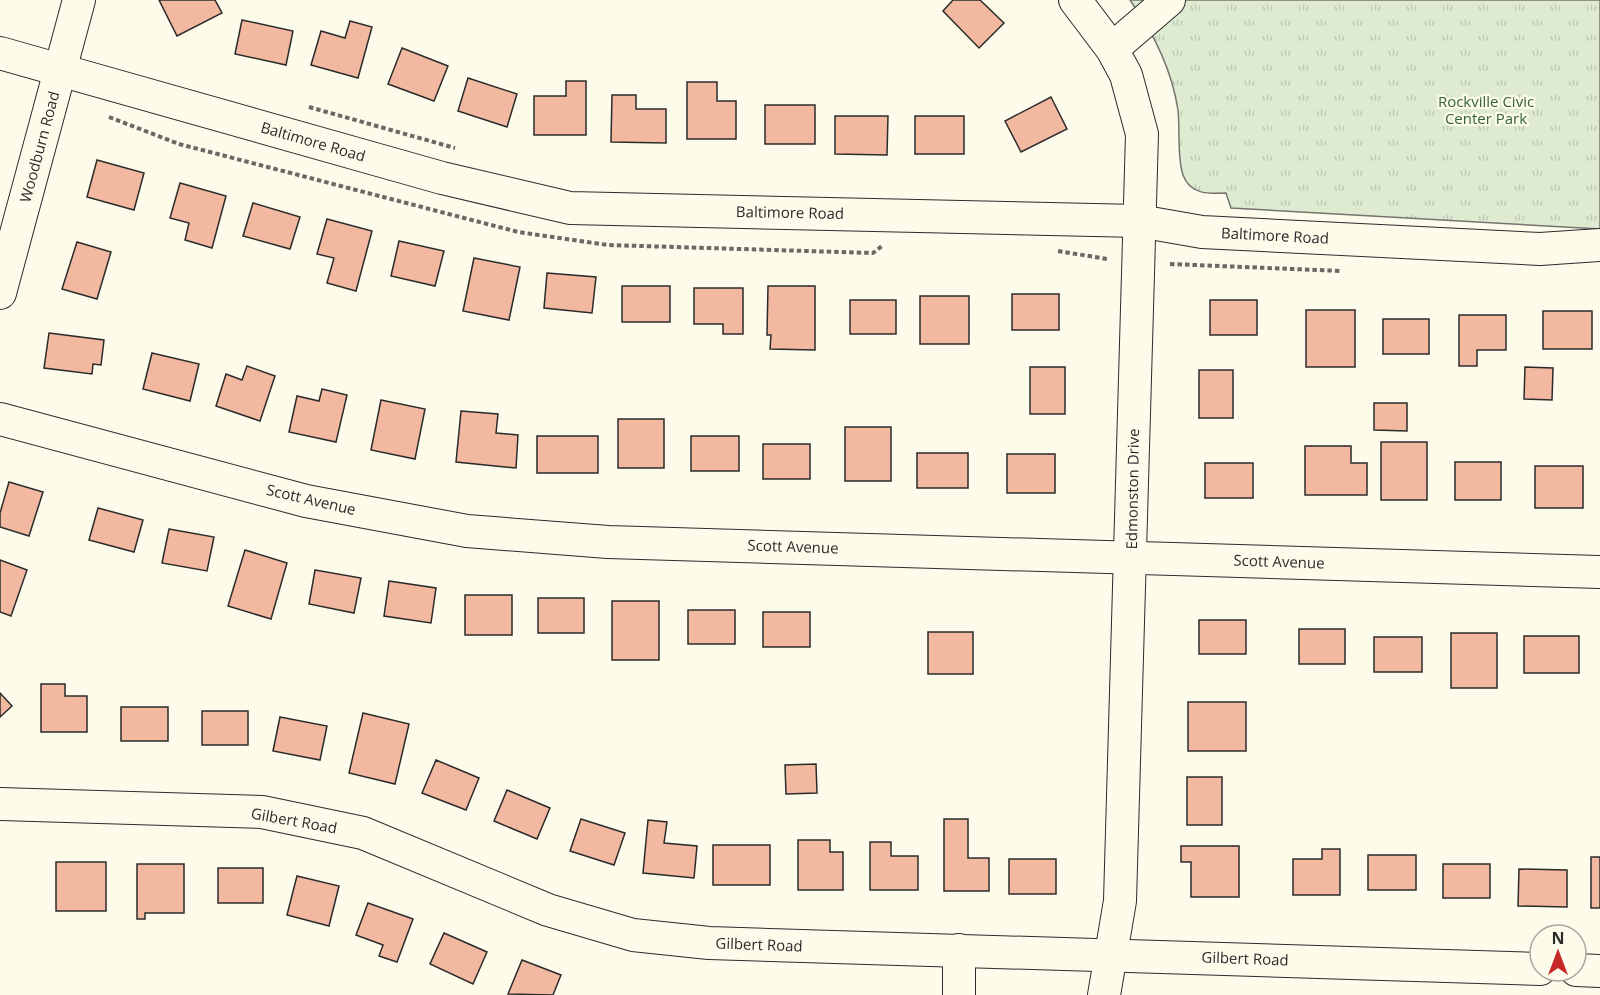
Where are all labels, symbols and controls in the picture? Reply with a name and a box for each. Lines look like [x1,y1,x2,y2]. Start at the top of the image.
street label: Woodburn Road [15,89,64,205]
park label: Rockville Civic Center Park [1438,91,1534,128]
street label: Baltimore Road [259,117,368,166]
street label: Baltimore Road [736,201,844,223]
street label: Baltimore Road [1221,222,1330,248]
street label: Edmonston Drive [1121,428,1143,550]
street label: Scott Avenue [265,479,358,519]
street label: Scott Avenue [747,534,839,558]
street label: Scott Avenue [1233,549,1325,573]
street label: Gilbert Road [249,803,339,837]
north arrow [1528,923,1588,983]
text: N [1551,927,1565,949]
street label: Gilbert Road [715,932,803,956]
street label: Gilbert Road [1201,946,1289,970]

